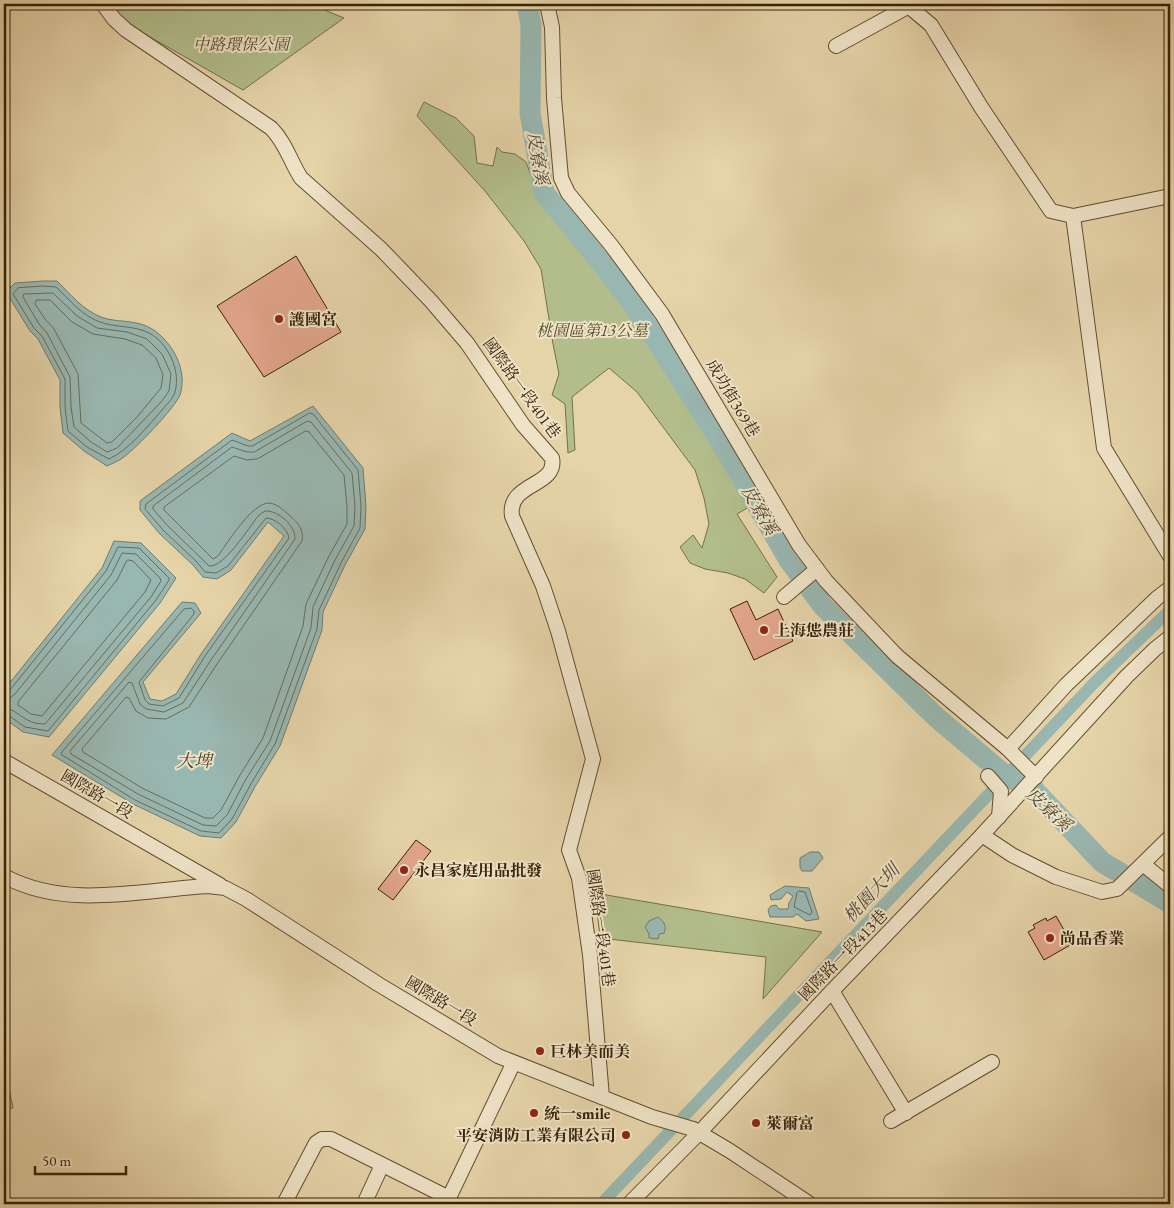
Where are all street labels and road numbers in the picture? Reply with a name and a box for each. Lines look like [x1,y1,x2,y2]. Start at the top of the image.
street label: 國際路一段401巷 [479,334,565,442]
street label: 成功街369巷 [702,355,764,441]
street label: 國際路一段 [57,765,137,823]
street label: 國際路一段401巷 [582,868,620,988]
street label: 國際路一段413巷 [794,905,892,1005]
street label: 國際路一段 [401,971,481,1031]

